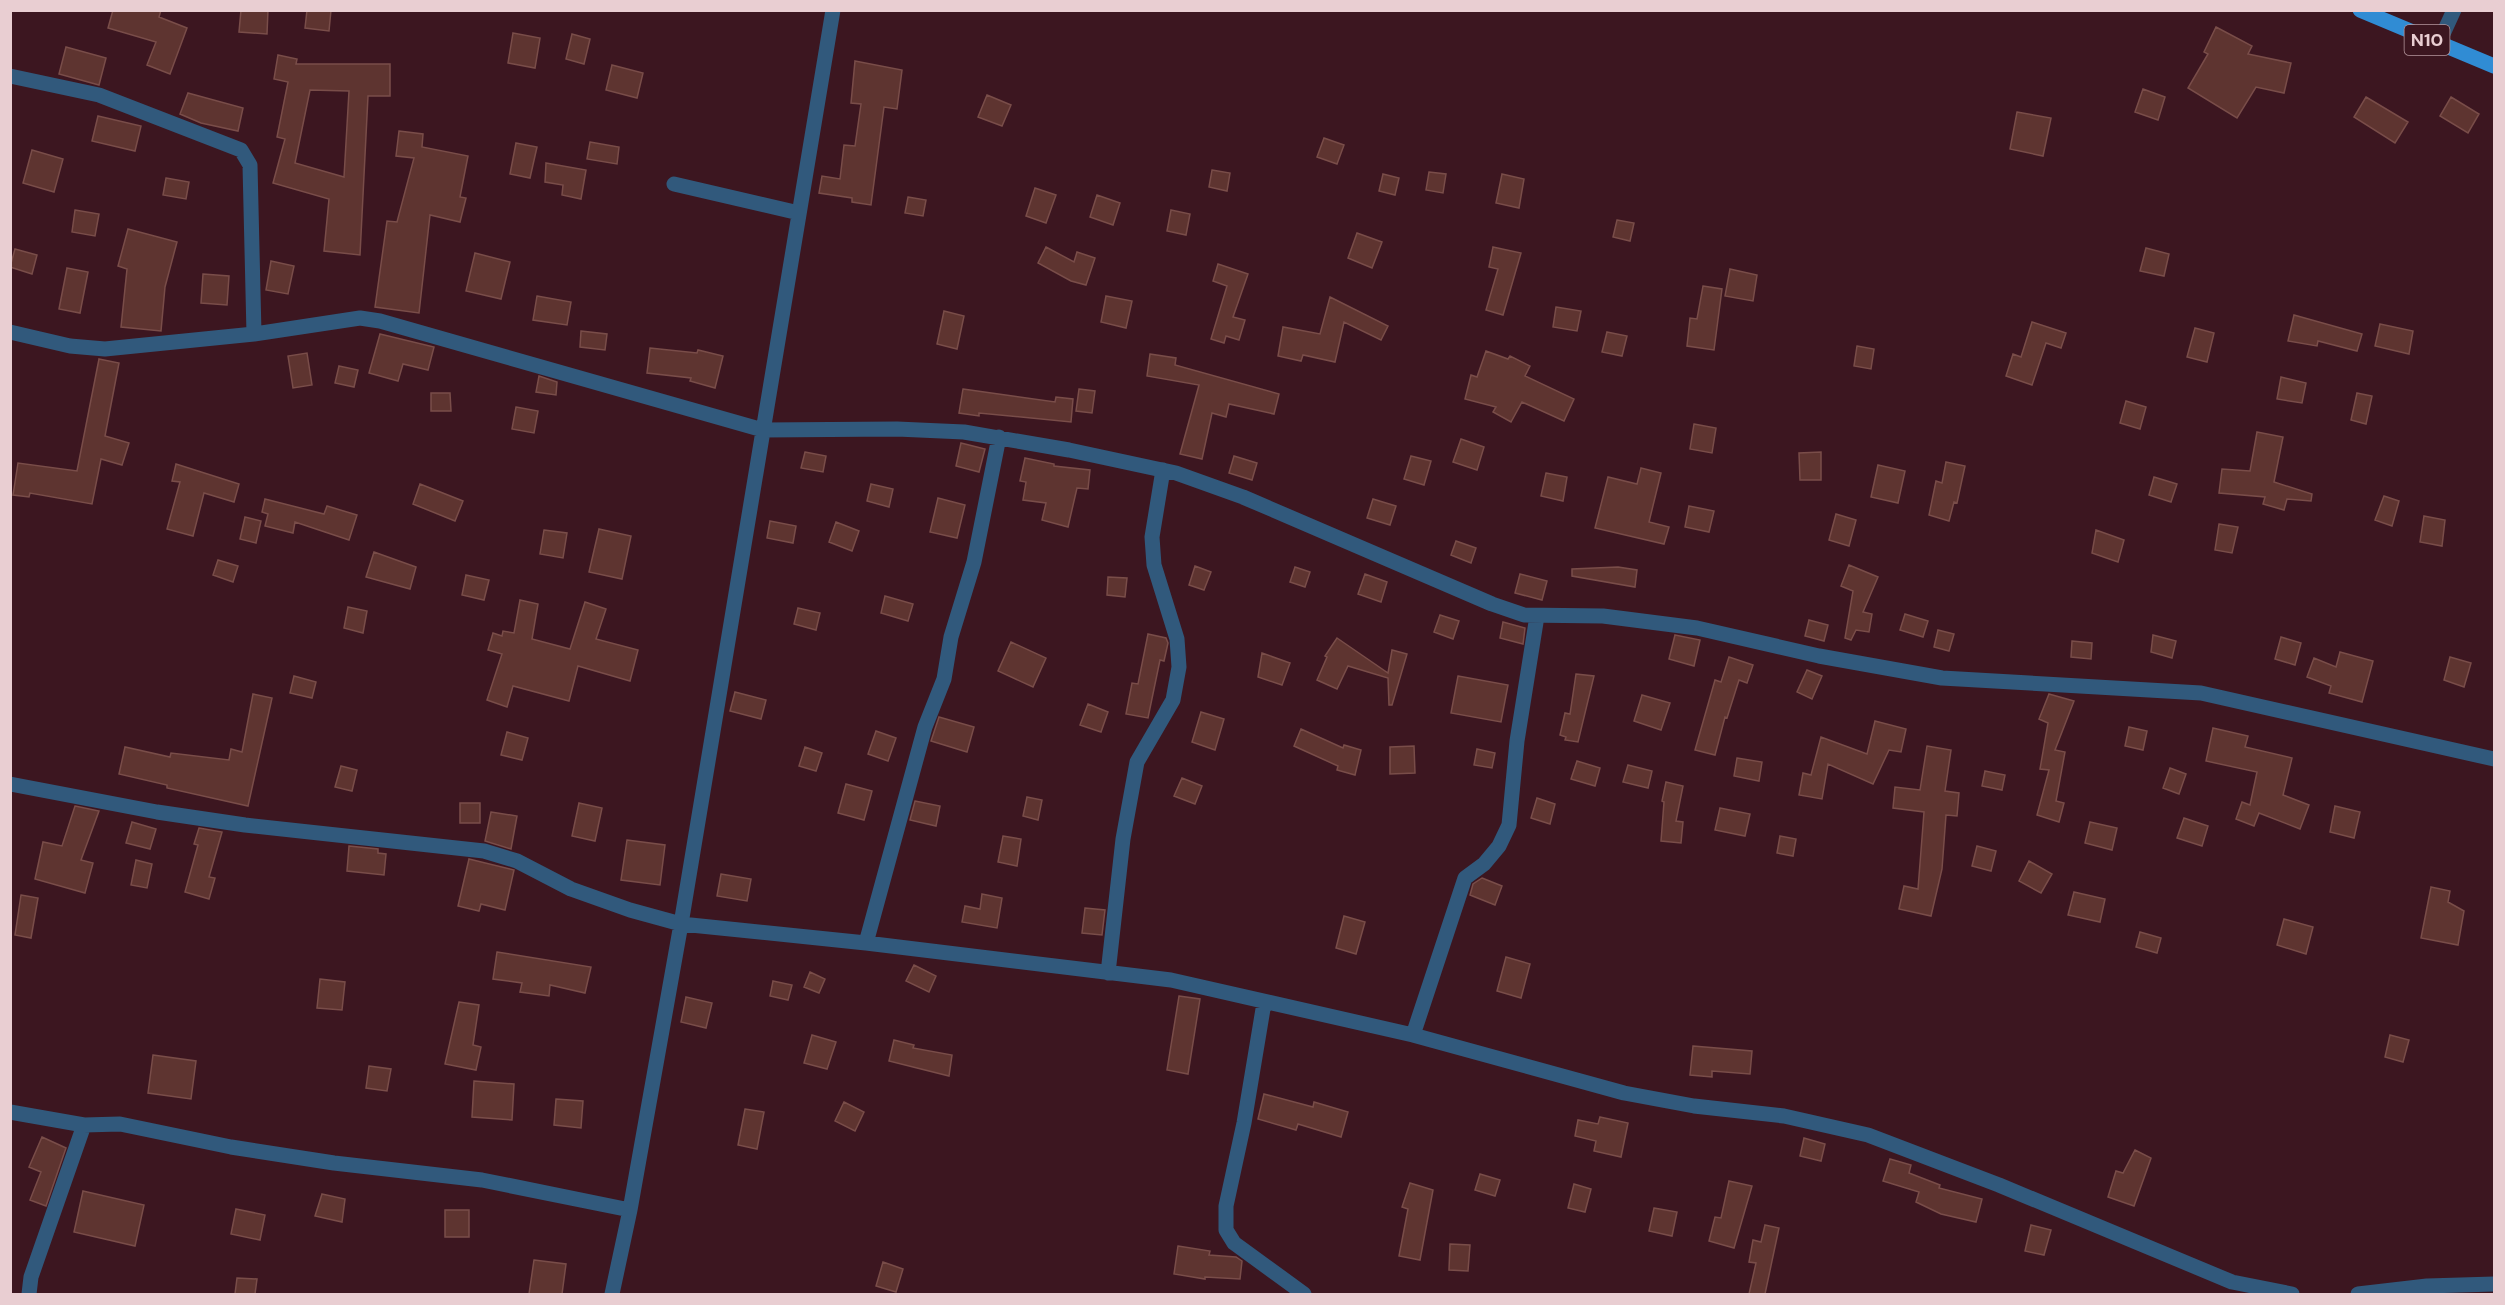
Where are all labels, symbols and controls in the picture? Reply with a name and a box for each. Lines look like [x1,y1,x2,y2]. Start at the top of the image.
road number: N10 [2404,25,2450,55]

